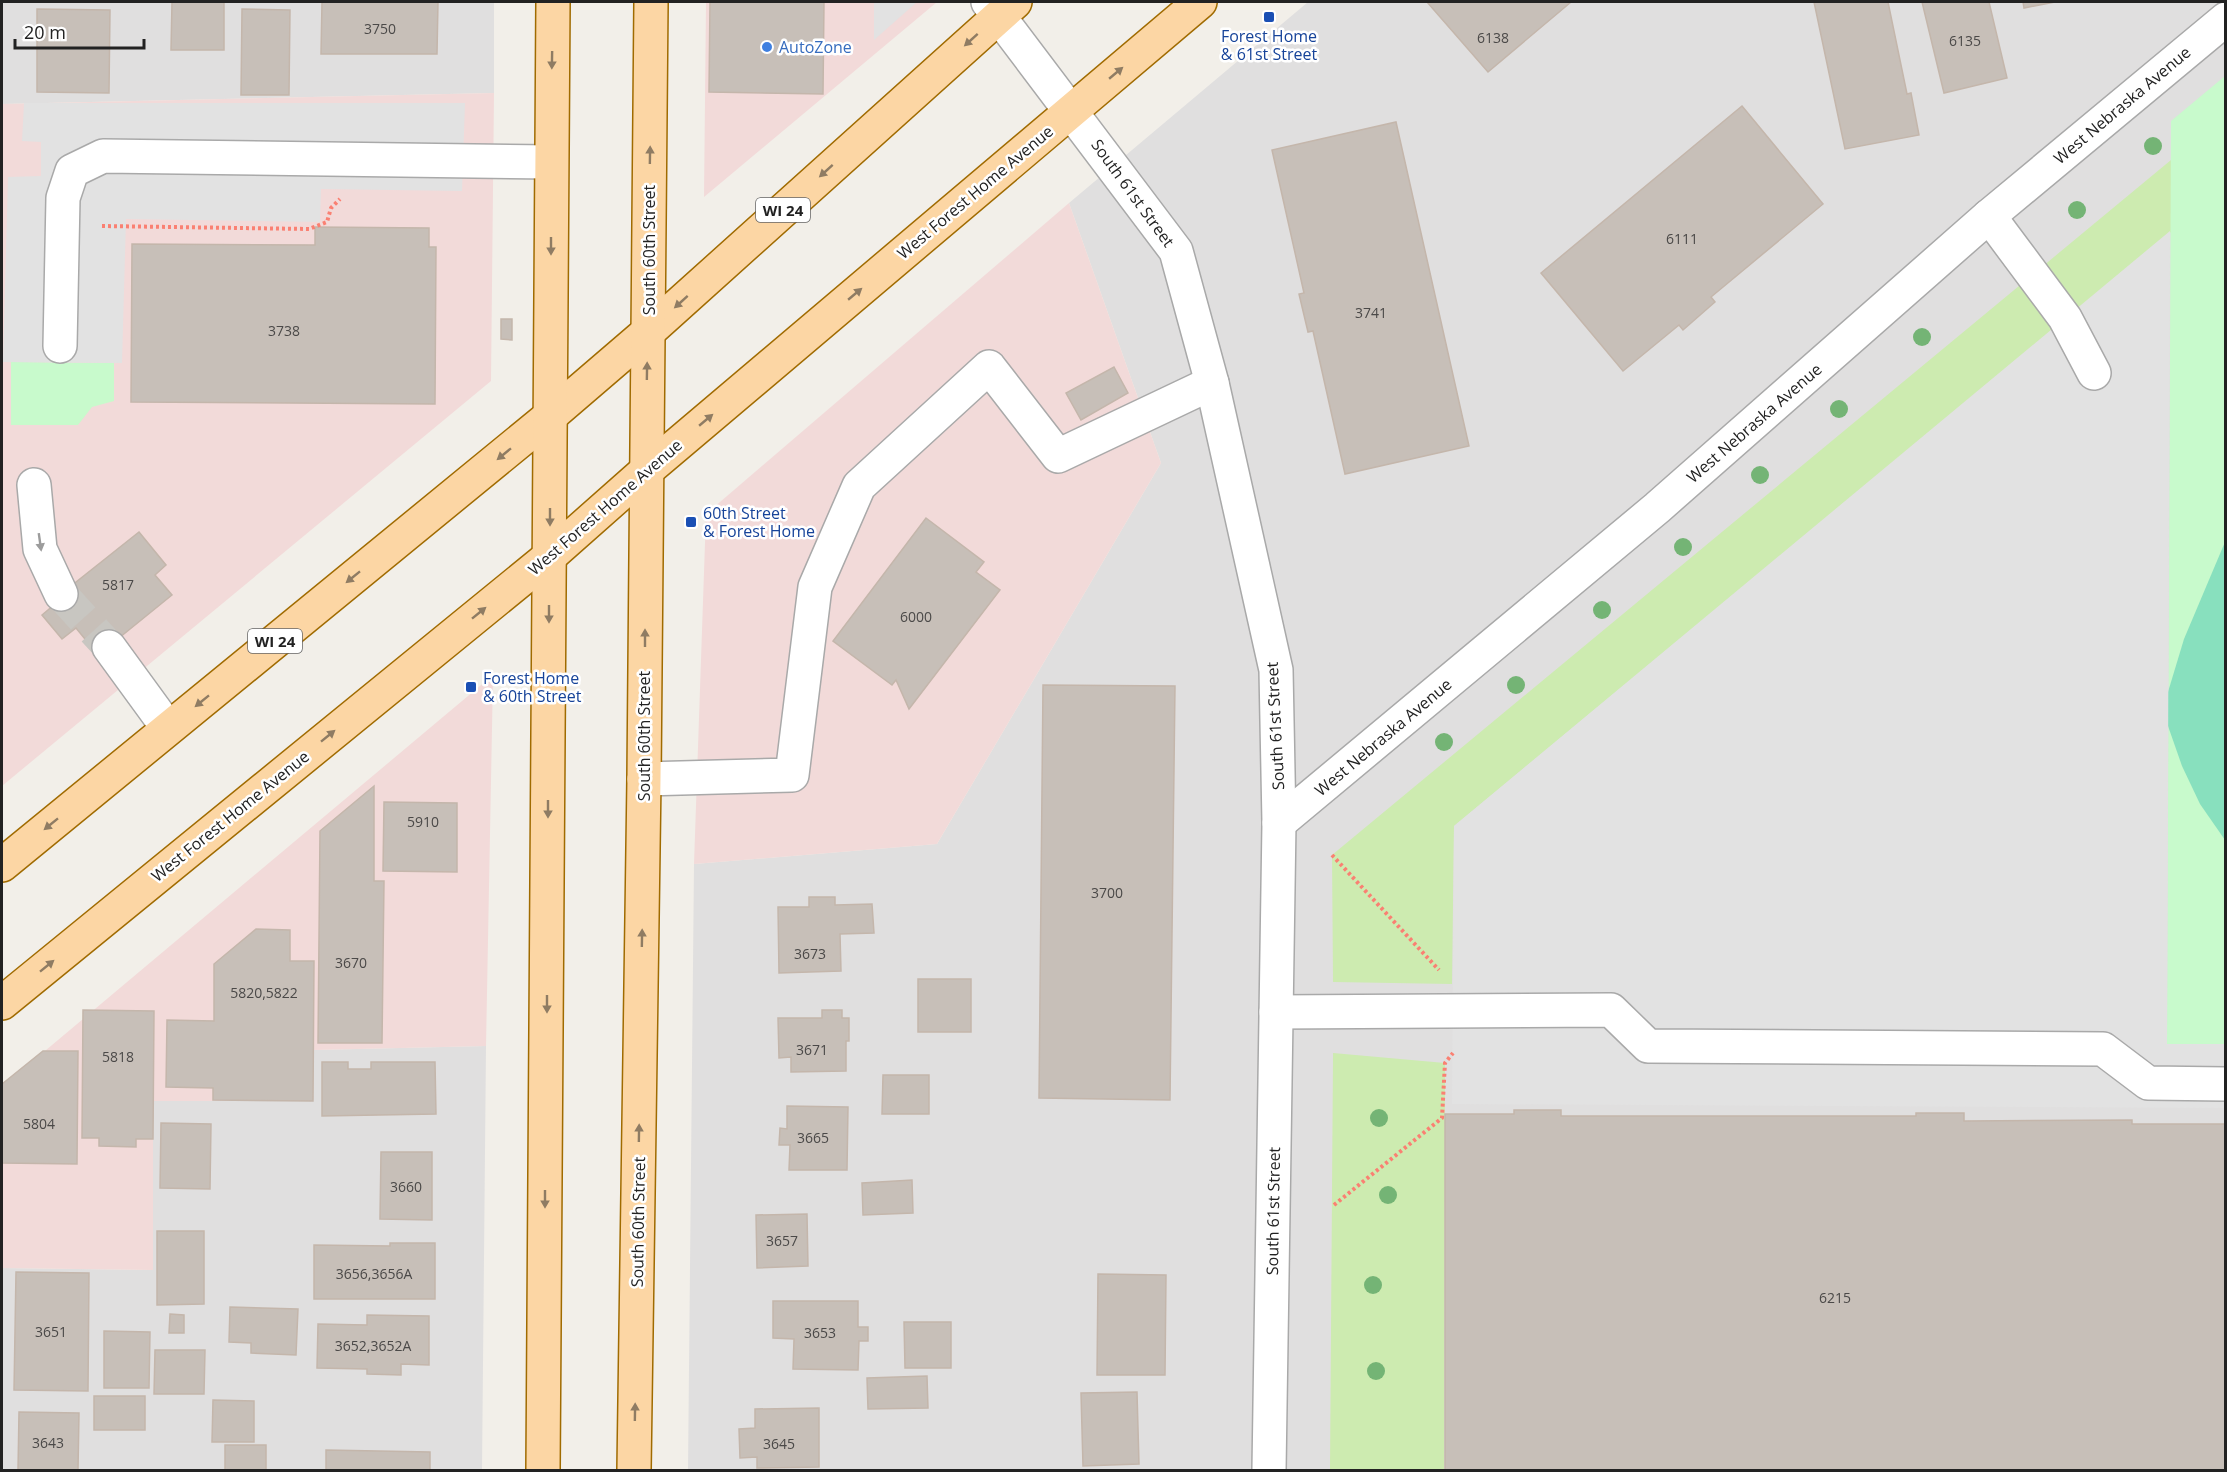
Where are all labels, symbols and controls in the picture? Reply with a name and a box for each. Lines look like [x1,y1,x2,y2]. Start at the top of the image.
marker: Forest Home & 61st Street [1262,10,1276,24]
scale bar [15,12,144,50]
house number: 3750 [364,19,396,38]
text: 20 m [24,20,66,44]
place label: Forest Home & 61st Street [1221,25,1317,65]
house number: 6138 [1477,28,1509,47]
house number: 6135 [1949,31,1981,50]
one-way arrow [963,33,978,47]
place label: AutoZone [779,36,852,58]
marker: AutoZone [760,40,774,54]
street label: West Nebraska Avenue [2049,41,2195,169]
one-way arrow [548,50,557,69]
one-way arrow [1108,67,1123,80]
street label: West Forest Home Avenue [892,120,1058,264]
street label: South 61st Street [1086,135,1180,252]
one-way arrow [645,146,655,165]
one-way arrow [819,164,834,177]
street label: South 60th Street [638,184,660,315]
road number: WI 24 [756,198,810,222]
house number: 6111 [1666,229,1698,248]
one-way arrow [546,237,556,256]
one-way arrow [847,288,862,301]
one-way arrow [674,295,689,309]
house number: 3741 [1355,303,1387,322]
house number: 3738 [268,321,300,340]
street label: West Nebraska Avenue [1682,358,1826,488]
one-way arrow [643,362,652,381]
one-way arrow [698,414,713,427]
street label: West Forest Home Avenue [523,434,687,580]
one-way arrow [496,447,512,460]
place label: 60th Street & Forest Home [703,502,815,542]
one-way arrow [545,508,555,527]
marker: 60th Street & Forest Home [684,515,698,529]
one-way arrow [35,532,44,551]
one-way arrow [345,571,361,584]
house number: 5817 [102,575,134,594]
one-way arrow [544,605,554,624]
one-way arrow [471,607,487,620]
house number: 6000 [900,607,932,626]
road number: WI 24 [248,629,302,653]
one-way arrow [640,629,650,648]
street label: South 61st Street [1261,661,1289,791]
place label: Forest Home & 60th Street [483,667,582,707]
street label: South 60th Street [633,670,655,801]
street label: West Nebraska Avenue [1310,673,1456,801]
marker: Forest Home & 60th Street [464,680,478,694]
one-way arrow [194,694,210,707]
one-way arrow [320,730,336,743]
street label: West Forest Home Avenue [146,745,314,887]
one-way arrow [543,800,553,819]
house number: 5910 [407,812,439,831]
one-way arrow [44,817,59,830]
house number: 3700 [1091,883,1123,902]
one-way arrow [637,929,647,948]
house number: 3673 [794,944,826,963]
house number: 3670 [335,953,367,972]
one-way arrow [39,959,55,972]
house number: 5820,5822 [230,983,298,1002]
one-way arrow [542,995,551,1014]
house number: 3671 [796,1040,828,1059]
house number: 5818 [102,1047,134,1066]
house number: 5804 [23,1114,55,1133]
one-way arrow [634,1124,644,1143]
house number: 3665 [797,1128,829,1147]
street label: South 61st Street [1261,1146,1285,1275]
street label: South 60th Street [626,1156,650,1287]
house number: 3660 [390,1177,422,1196]
one-way arrow [540,1190,550,1209]
house number: 3657 [766,1231,798,1250]
house number: 3656,3656A [336,1264,412,1283]
house number: 6215 [1819,1288,1851,1307]
house number: 3651 [35,1322,67,1341]
house number: 3653 [804,1323,836,1342]
house number: 3652,3652A [335,1336,411,1355]
one-way arrow [630,1403,640,1422]
house number: 3643 [32,1433,64,1452]
house number: 3645 [763,1434,795,1453]

